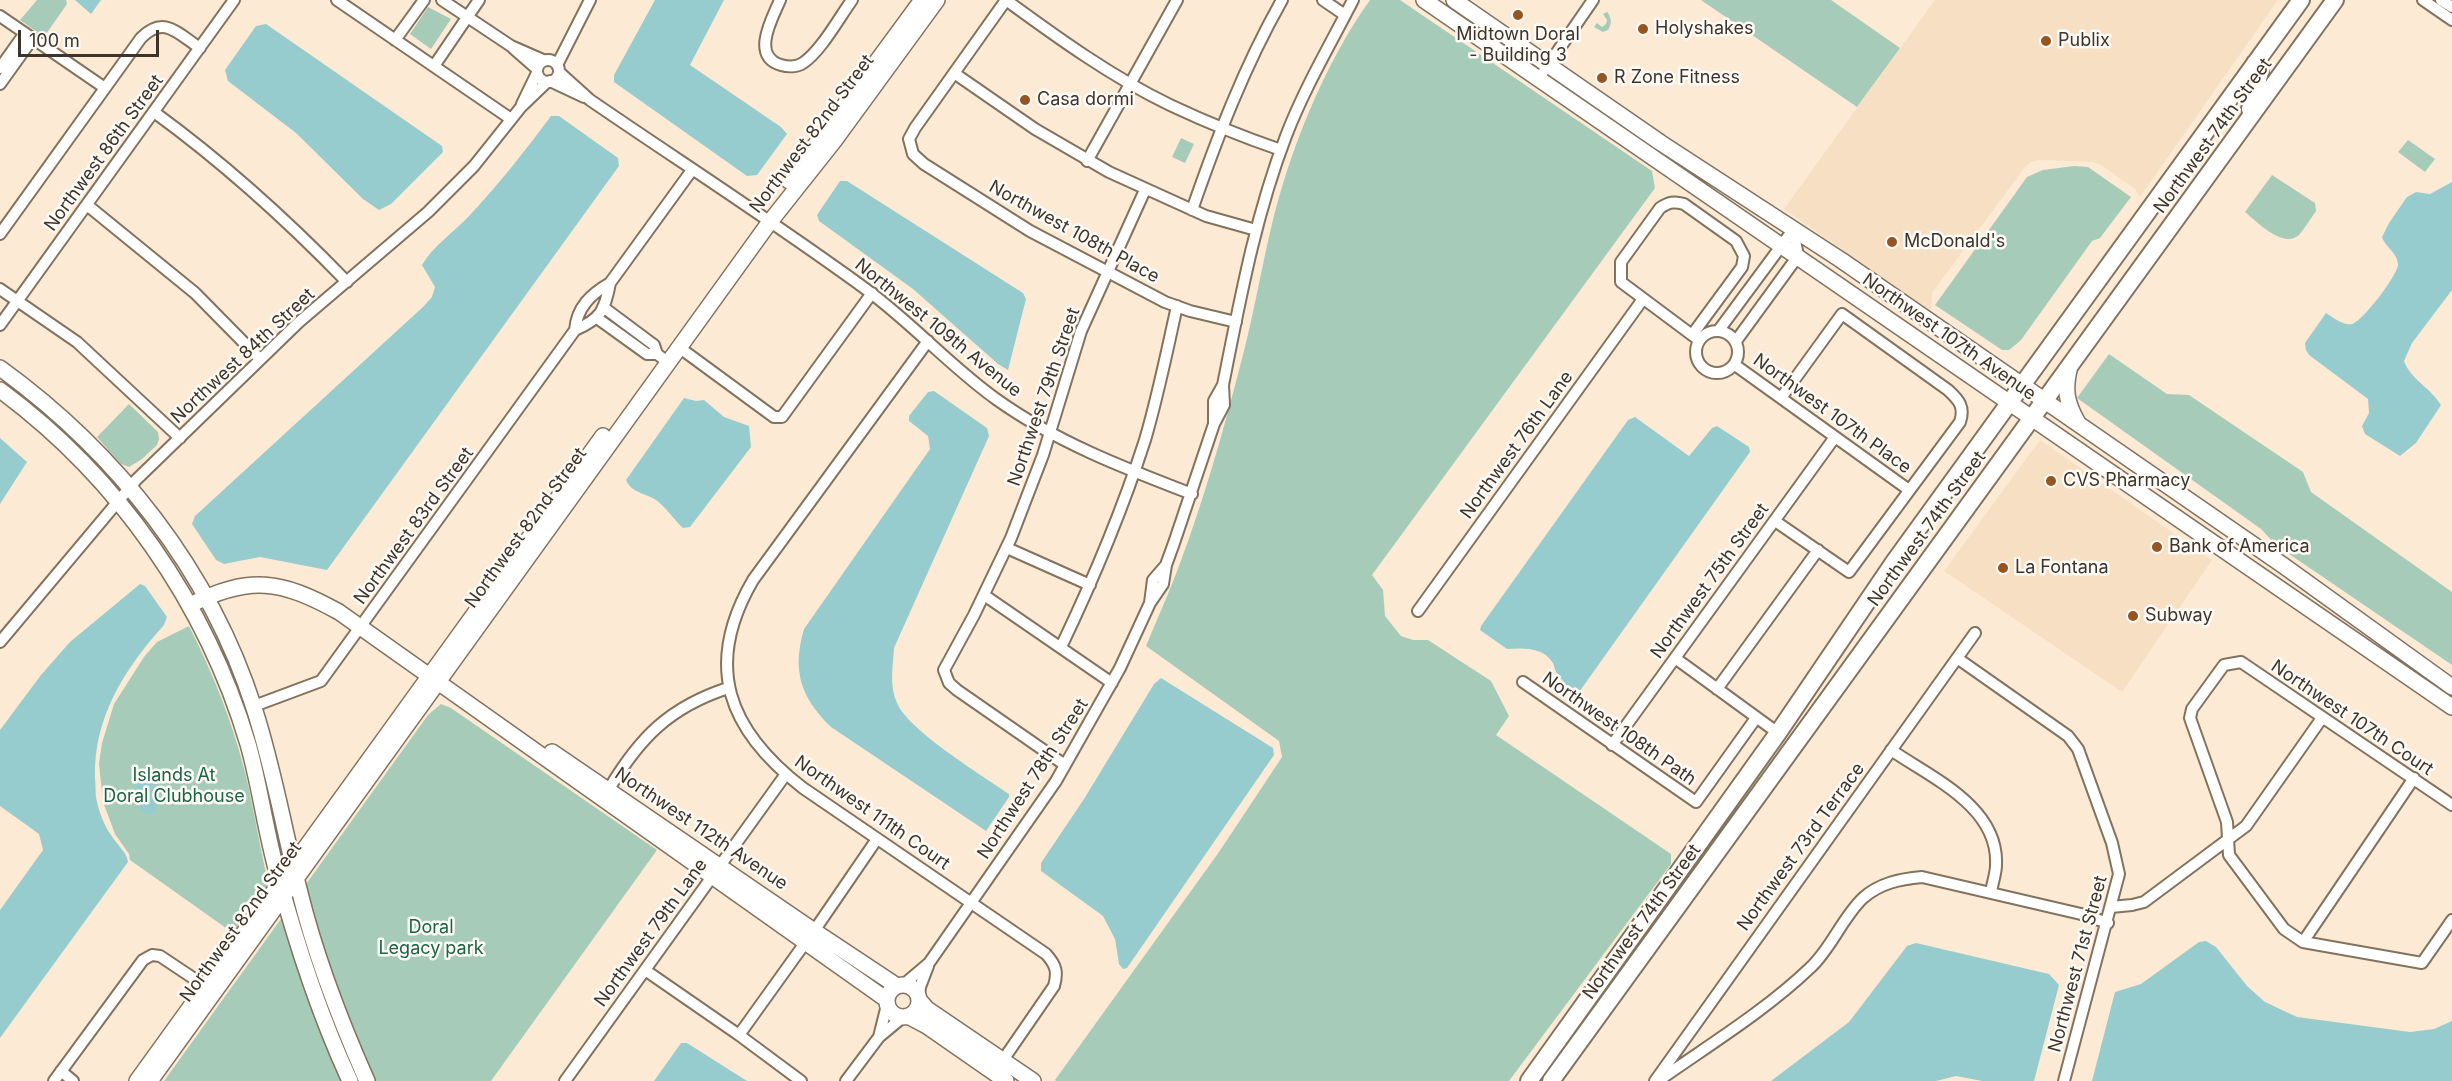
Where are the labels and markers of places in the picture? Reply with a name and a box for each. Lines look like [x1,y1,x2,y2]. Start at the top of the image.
marker: Midtown Doral - Building 3 [1511,8,1525,22]
place label: Holyshakes [1655,18,1753,40]
marker: Holyshakes [1636,22,1650,36]
place label: Midtown Doral - Building 3 [1456,24,1580,66]
place label: Publix [2058,30,2110,52]
marker: Publix [2039,34,2053,48]
place label: R Zone Fitness [1614,67,1740,89]
marker: R Zone Fitness [1595,71,1609,85]
place label: Casa dormi [1037,89,1134,111]
marker: Casa dormi [1018,93,1032,107]
place label: McDonald's [1904,231,2005,253]
marker: McDonald's [1885,235,1899,249]
place label: CVS Pharmacy [2063,470,2190,492]
marker: CVS Pharmacy [2044,474,2058,488]
place label: Bank of America [2169,536,2310,558]
marker: Bank of America [2150,540,2164,554]
place label: La Fontana [2015,557,2109,579]
marker: La Fontana [1996,561,2010,575]
place label: Subway [2145,605,2213,627]
marker: Subway [2126,609,2140,623]

